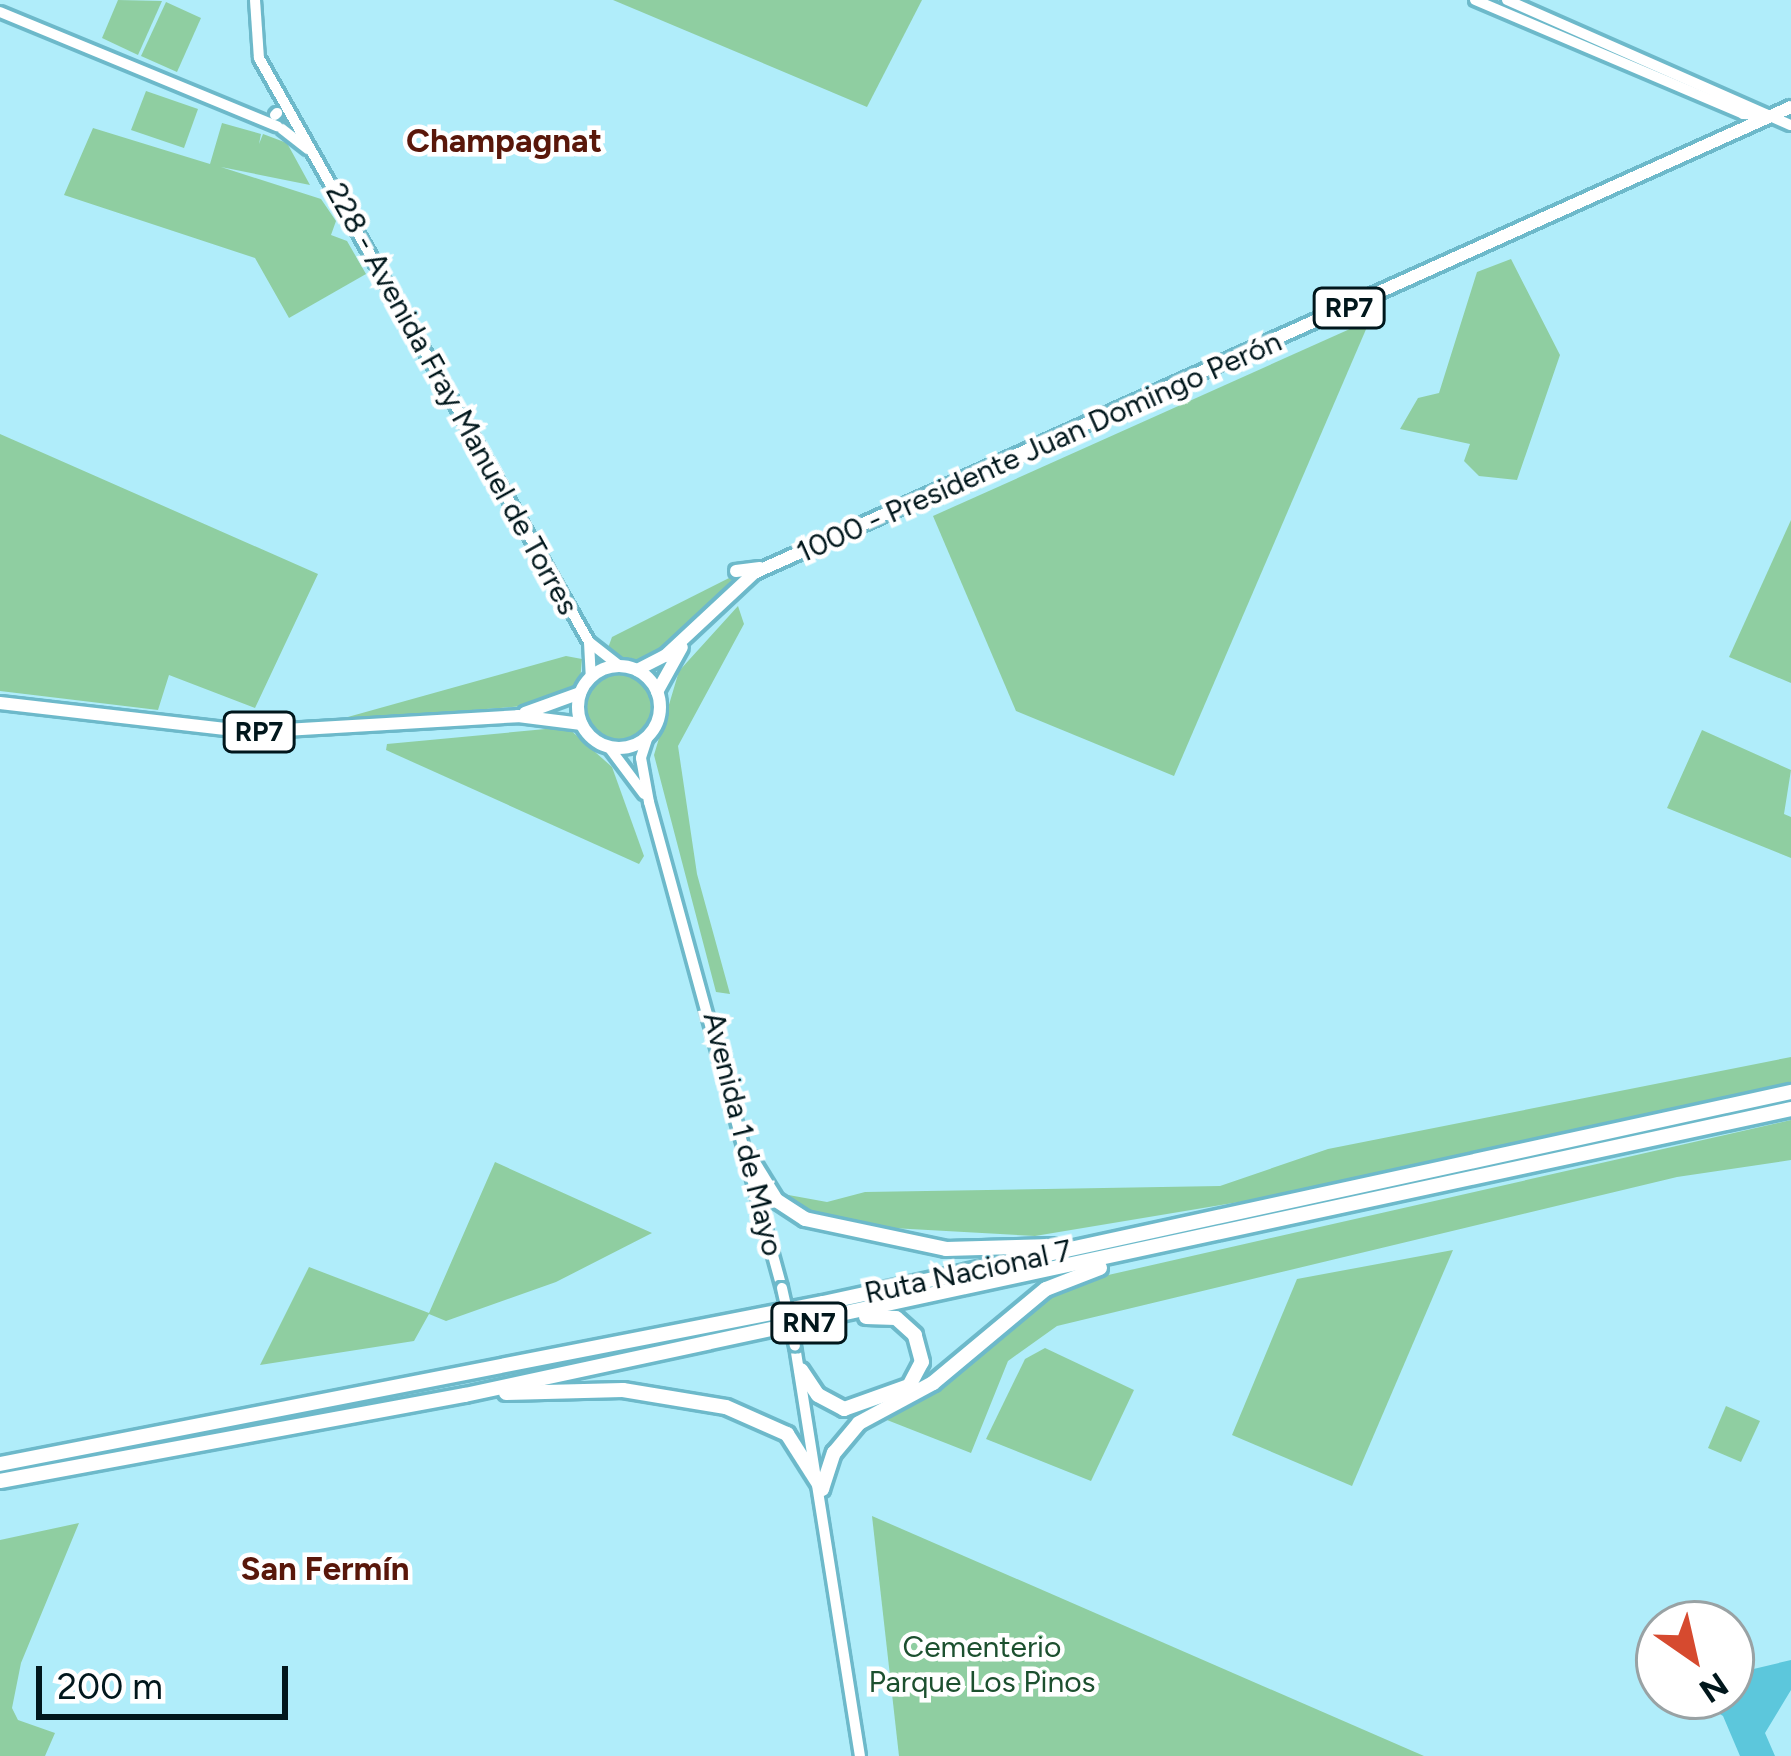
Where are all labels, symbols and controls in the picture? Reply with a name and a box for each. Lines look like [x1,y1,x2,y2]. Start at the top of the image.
district label: Champagnat [406,121,602,161]
street label: 228 - Avenida Fray Manuel de Torres [318,177,586,621]
road number: RP7 [1310,287,1388,329]
street label: 1000 - Presidente Juan Domingo Perón [791,323,1287,571]
road number: RP7 [220,711,298,753]
street label: Avenida 1 de Mayo [695,1008,791,1260]
street label: Ruta Nacional 7 [861,1232,1075,1312]
road number: RN7 [770,1302,848,1344]
district label: San Fermín [240,1549,410,1589]
north arrow [1635,1600,1755,1720]
park label: Cementerio Parque Los Pinos [868,1629,1096,1700]
scale bar [42,1642,294,1716]
text: N [1692,1664,1735,1711]
text: 200 m [57,1665,163,1708]

